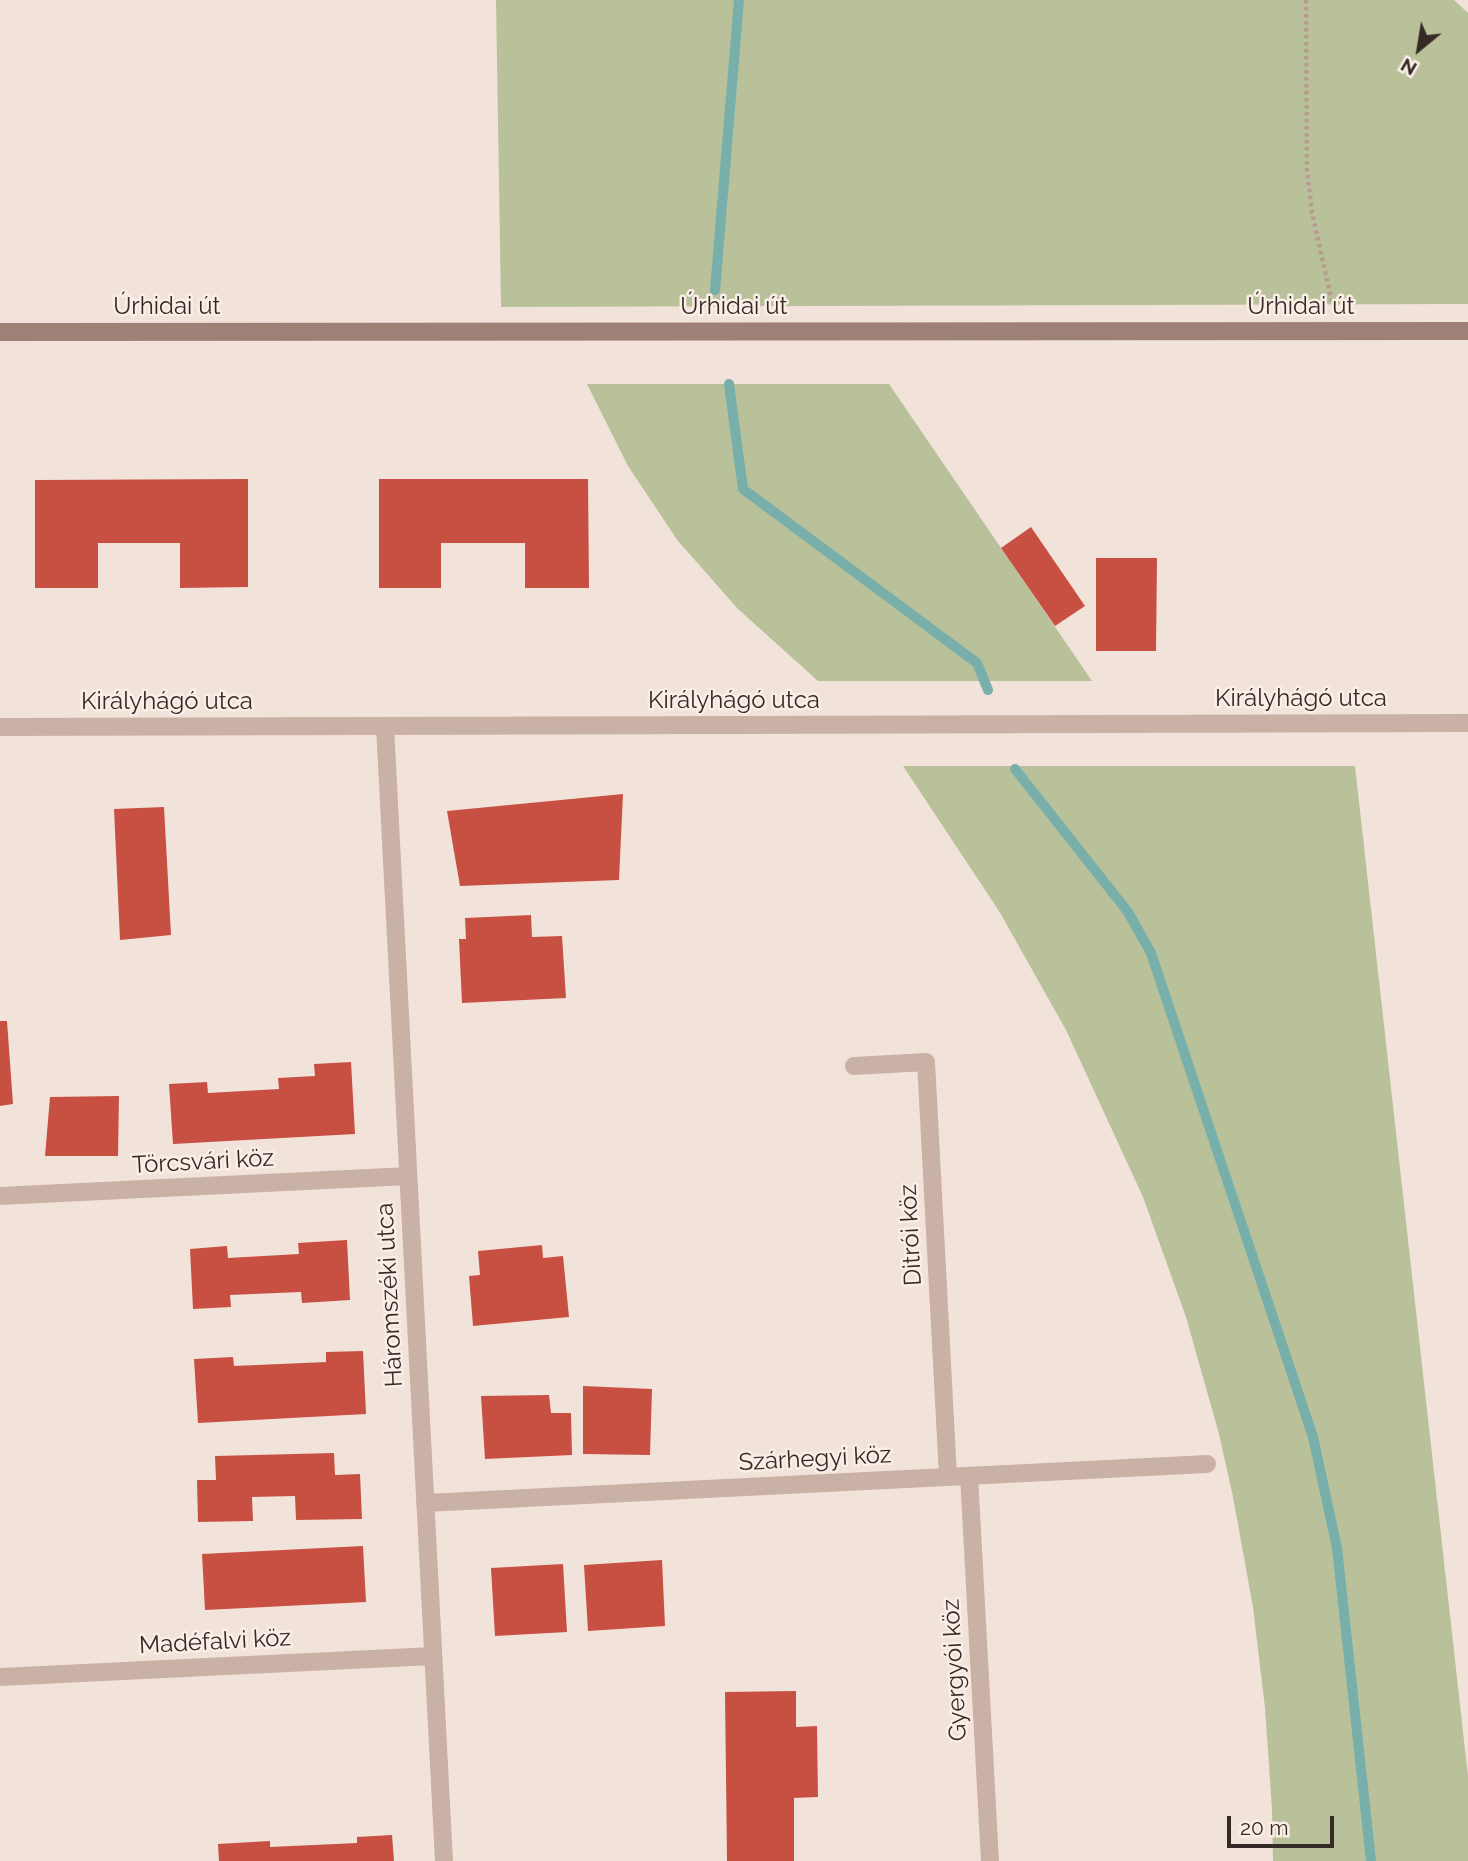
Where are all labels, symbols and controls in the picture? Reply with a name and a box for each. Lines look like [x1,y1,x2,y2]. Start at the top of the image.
north arrow [1384,14,1454,84]
text: N [1397,54,1420,80]
street label: Úrhidai út [113,293,221,321]
street label: Úrhidai út [680,293,788,321]
street label: Úrhidai út [1247,293,1355,321]
street label: Királyhágó utca [1215,685,1387,713]
street label: Királyhágó utca [648,687,820,715]
street label: Királyhágó utca [81,688,253,716]
street label: Törcsvári köz [131,1144,275,1180]
street label: Ditrói köz [894,1183,928,1287]
street label: Háromszéki utca [371,1202,409,1388]
street label: Szárhegyi köz [738,1441,892,1477]
street label: Gyergyói köz [937,1598,973,1742]
street label: Madéfalvi köz [138,1624,292,1660]
scale bar [1230,1801,1337,1845]
text: 20 m [1240,1815,1288,1840]

